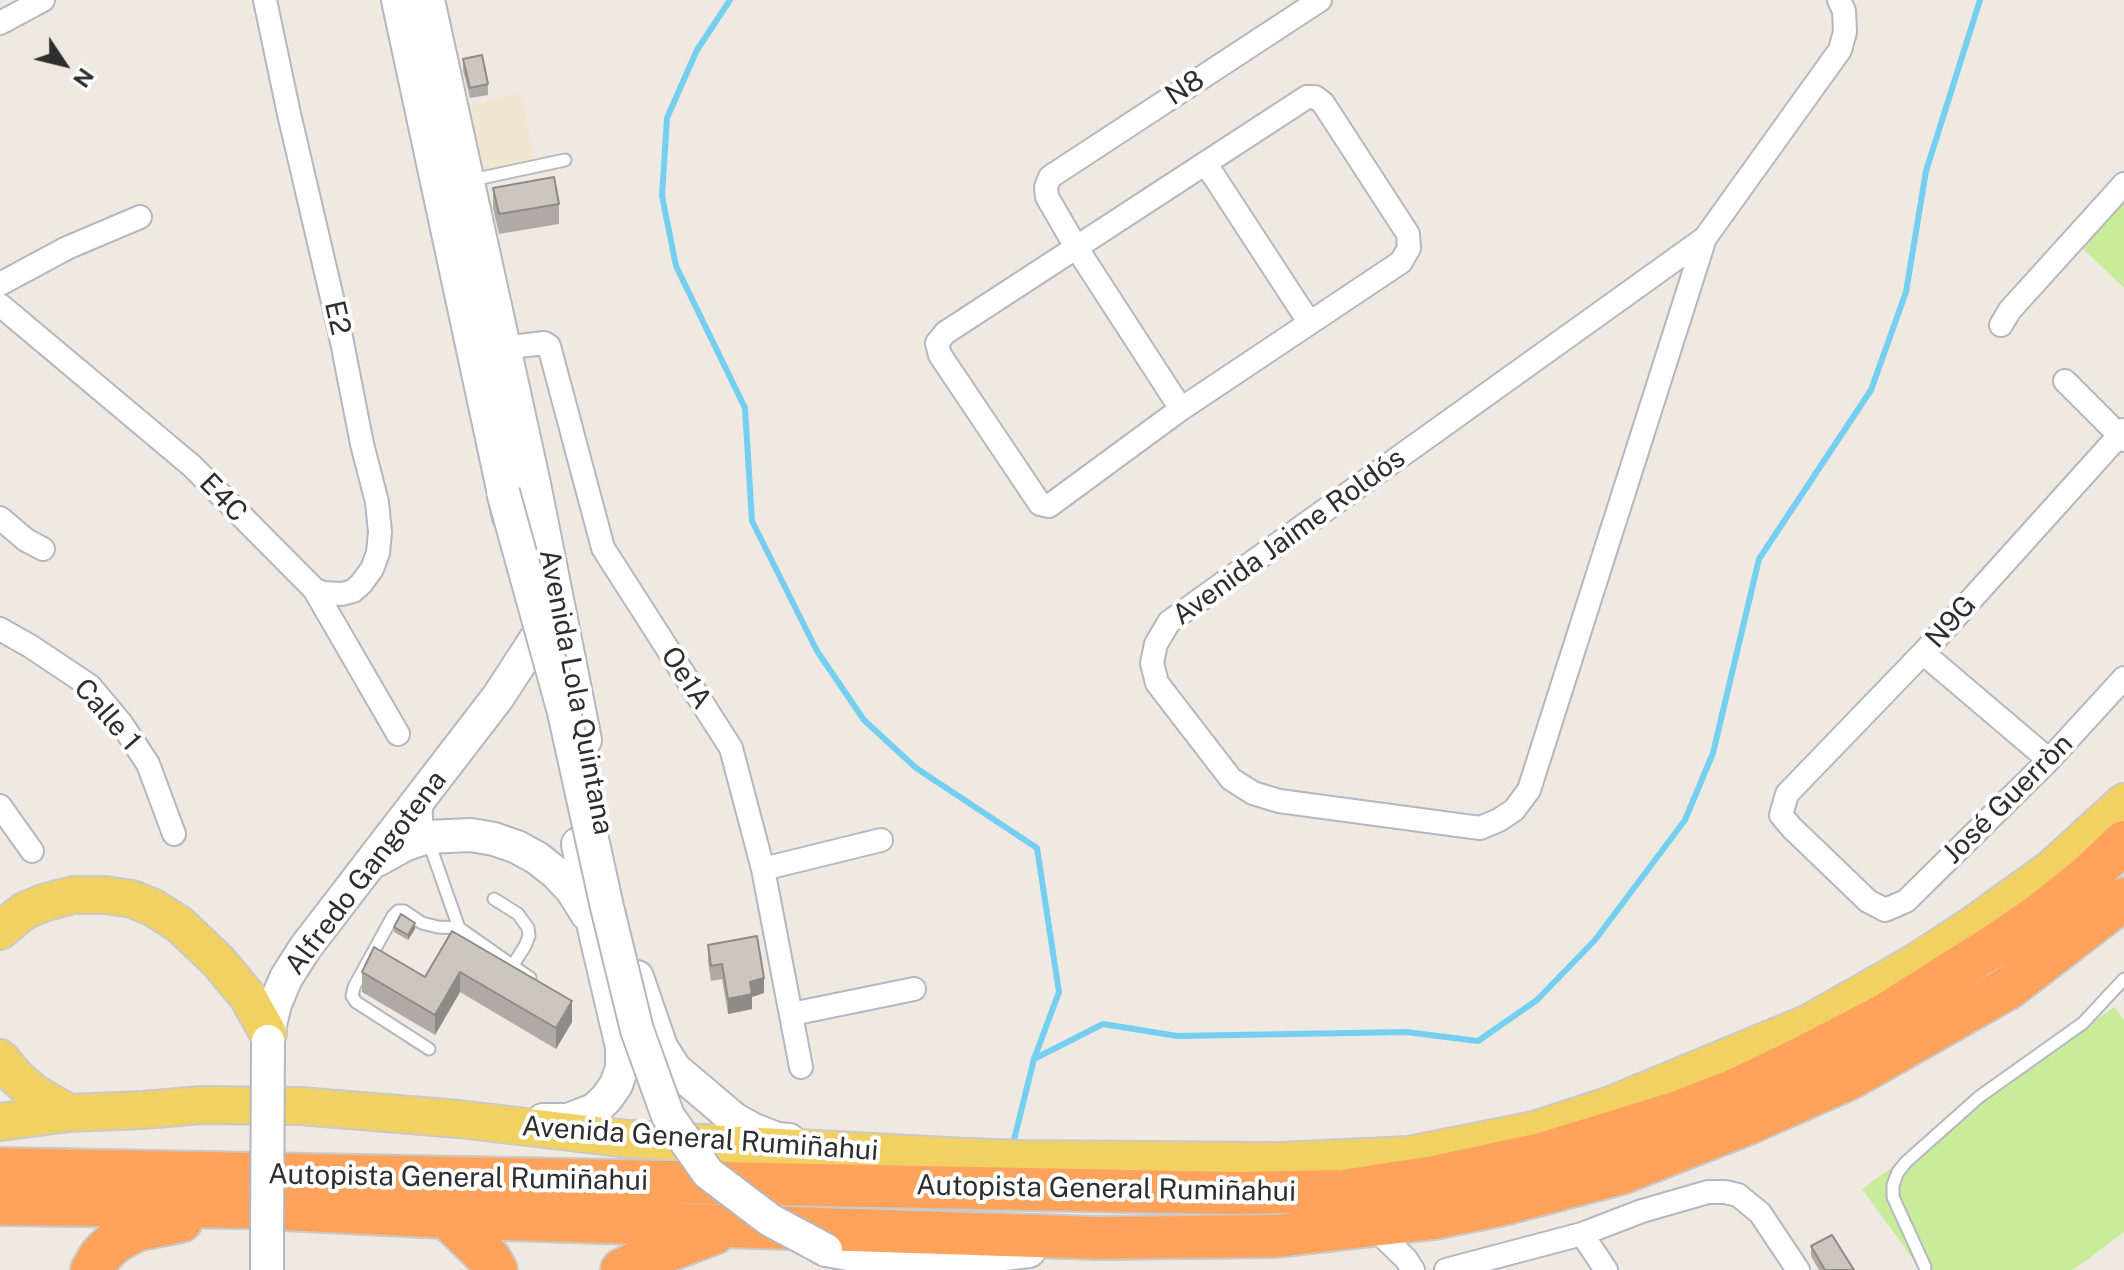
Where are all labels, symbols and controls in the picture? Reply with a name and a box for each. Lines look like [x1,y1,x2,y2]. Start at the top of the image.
north arrow [24,24,104,104]
text: N [68,63,99,92]
street label: N8 [1159,63,1211,113]
street label: E2 [317,298,357,338]
street label: Avenida Jaime Roldós [1166,441,1412,633]
street label: E4C [192,467,254,529]
street label: Avenida Lola Quintana [532,546,620,838]
street label: N9G [1919,589,1983,655]
street label: Oe1A [654,641,718,715]
street label: Calle 1 [67,672,147,758]
street label: José Guerròn [1936,727,2080,871]
street label: Alfredo Gangotena [278,764,454,982]
street label: Avenida General Rumiñahui [521,1110,879,1168]
street label: Autopista General Rumiñahui [268,1158,648,1198]
street label: Autopista General Rumiñahui [916,1169,1296,1209]

